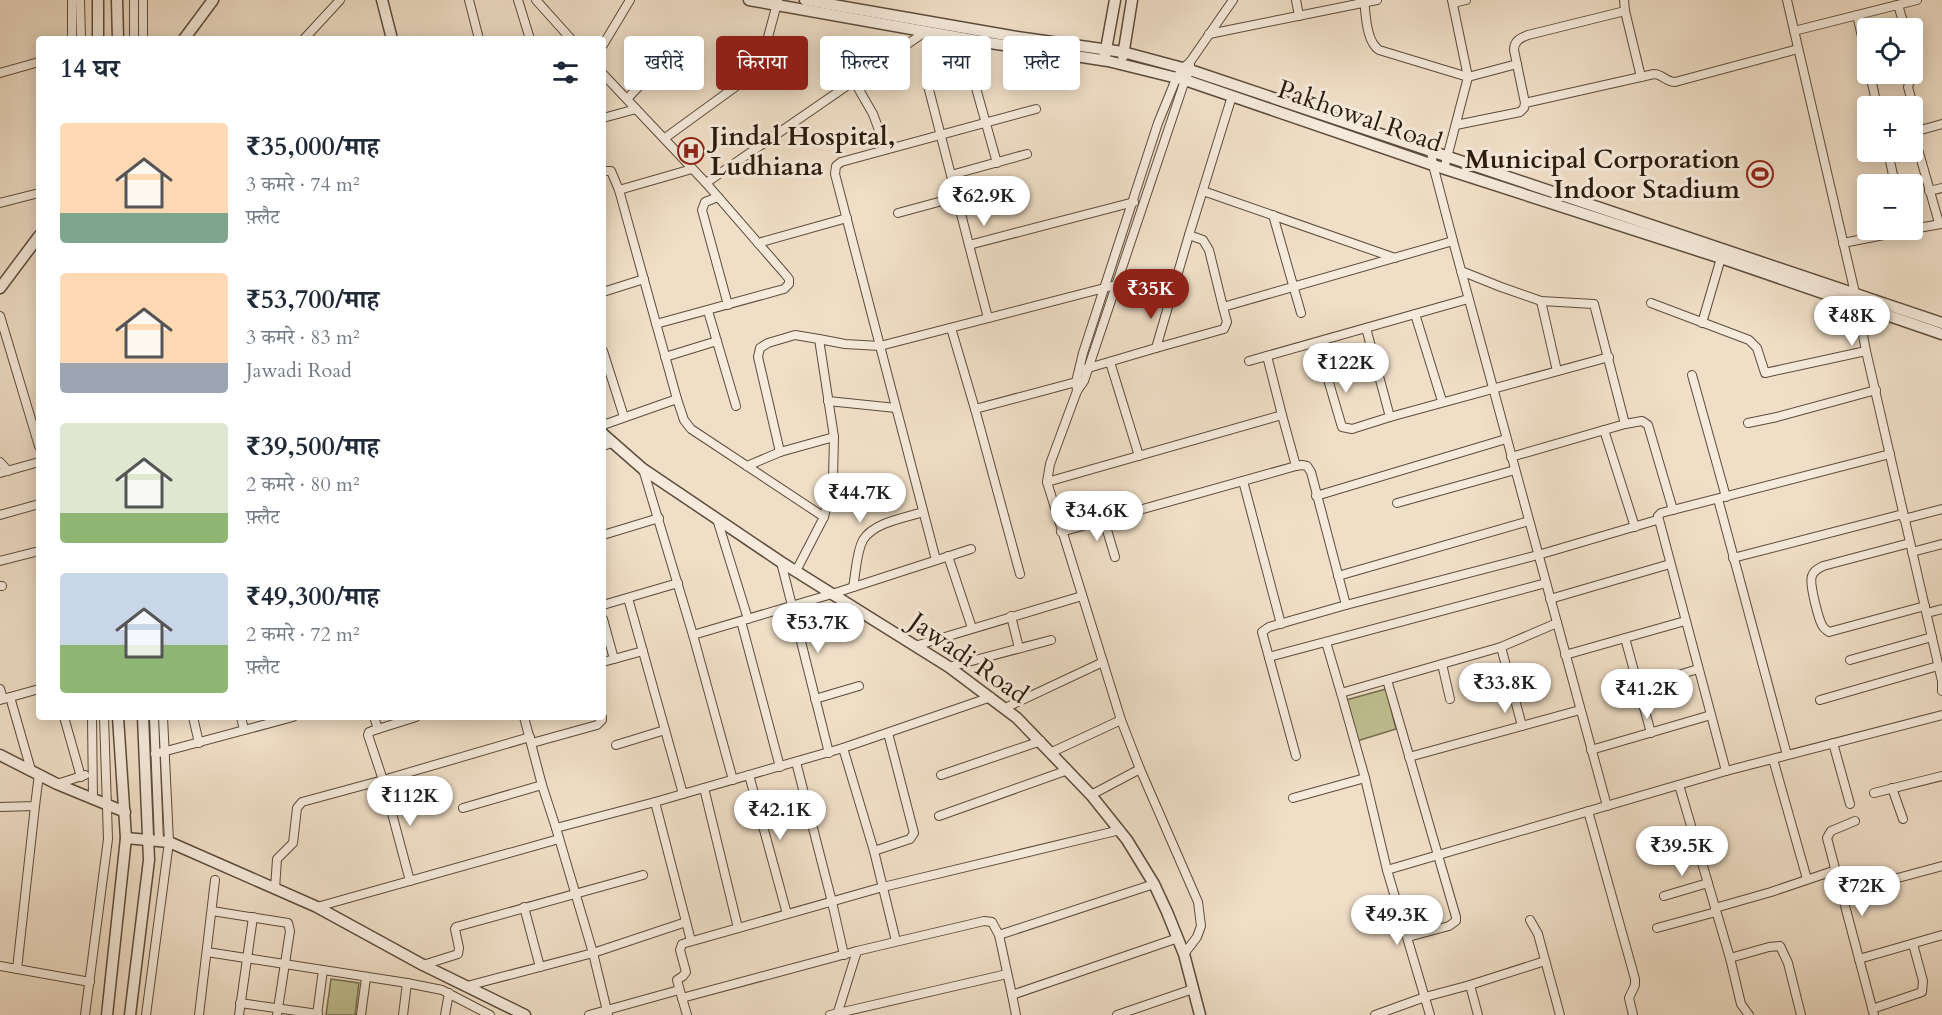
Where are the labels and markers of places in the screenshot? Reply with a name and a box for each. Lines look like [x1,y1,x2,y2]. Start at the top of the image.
place label: Jindal Hospital, Ludhiana [706,119,895,184]
hospital icon: Jindal Hospital, Ludhiana [676,136,706,166]
place label: Municipal Corporation Indoor Stadium [1465,142,1740,207]
sports icon: Municipal Corporation Indoor Stadium [1745,159,1775,189]
pin: ₹62.9K [935,176,1033,227]
pin: ₹35K [1115,269,1187,320]
pin: ₹48K [1816,296,1888,347]
pin: ₹122K [1304,343,1388,394]
pin: ₹44.7K [811,473,909,524]
pin: ₹34.6K [1048,491,1146,542]
pin: ₹53.7K [769,603,867,654]
pin: ₹33.8K [1456,663,1554,714]
pin: ₹41.2K [1598,669,1696,720]
pin: ₹112K [368,776,452,827]
pin: ₹42.1K [731,790,829,841]
pin: ₹39.5K [1633,826,1731,877]
pin: ₹72K [1826,866,1898,917]
pin: ₹49.3K [1348,895,1446,946]

